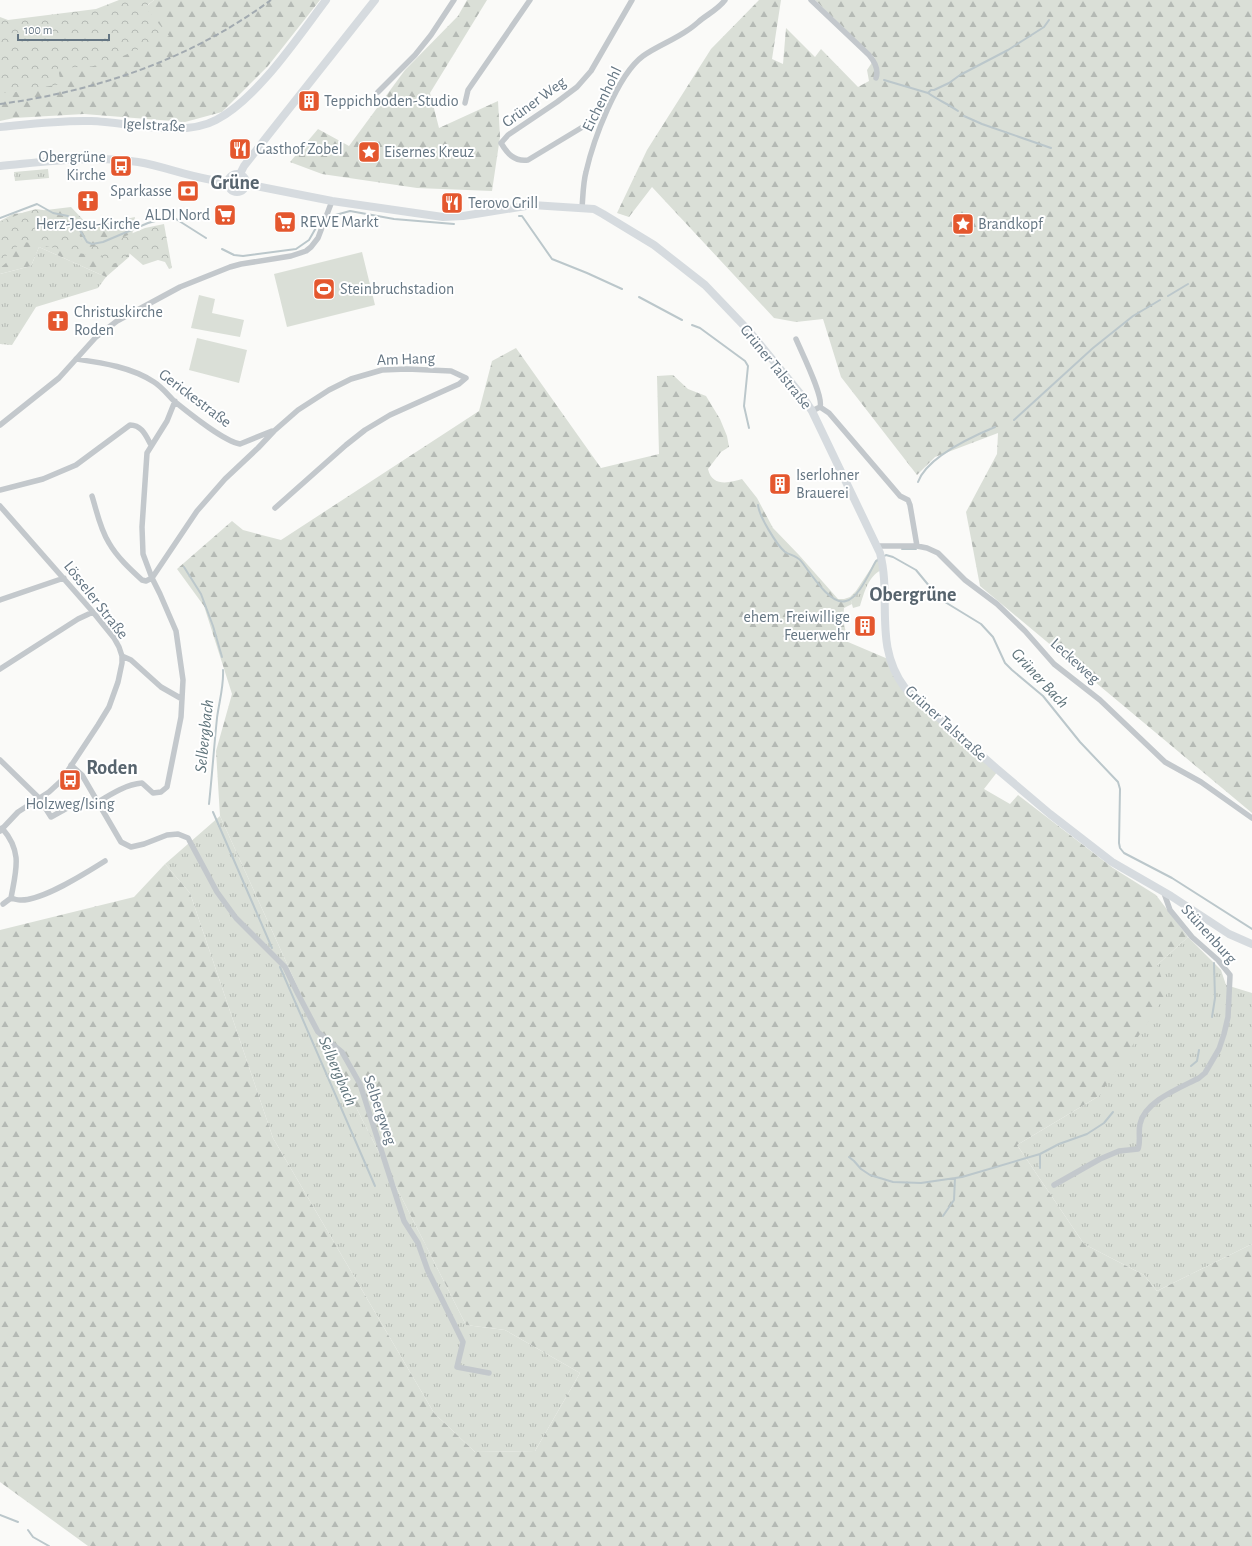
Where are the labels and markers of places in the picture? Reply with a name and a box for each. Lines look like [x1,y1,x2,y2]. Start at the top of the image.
building icon: Teppichboden-Studio [296,88,322,114]
place label: Teppichboden-Studio [324,93,459,109]
restaurant icon: Gasthof Zobel [227,136,253,162]
place icon: Eisernes Kreuz [356,139,382,165]
place label: Gasthof Zobel [256,141,343,157]
place label: Eisernes Kreuz [384,144,475,160]
place label: Obergrüne Kirche [38,149,106,183]
bus stop icon: Obergrüne Kirche [108,153,134,179]
bank icon: Sparkasse [175,178,201,204]
place label: Sparkasse [110,183,172,199]
church icon: Herz-Jesu-Kirche [75,188,101,214]
restaurant icon: Terovo Grill [439,190,465,216]
place label: Terovo Grill [468,195,538,211]
supermarket icon: ALDI Nord [212,202,238,228]
place label: ALDI Nord [145,207,210,223]
supermarket icon: REWE Markt [272,209,298,235]
place icon: Brandkopf [950,211,976,237]
place label: REWE Markt [300,214,379,230]
place label: Herz-Jesu-Kirche [36,216,140,232]
place label: Brandkopf [978,216,1044,232]
sports icon: Steinbruchstadion [311,276,337,302]
place label: Steinbruchstadion [340,281,454,297]
place label: Christuskirche Roden [74,304,163,338]
church icon: Christuskirche Roden [45,308,71,334]
place label: Iserlohner Brauerei [796,467,860,501]
building icon: Iserlohner Brauerei [767,471,793,497]
place label: ehem. Freiwillige Feuerwehr [743,609,851,643]
building icon: ehem. Freiwillige Feuerwehr [852,613,878,639]
bus stop icon: Holzweg/Ising [57,767,83,793]
place label: Holzweg/Ising [26,796,115,812]

